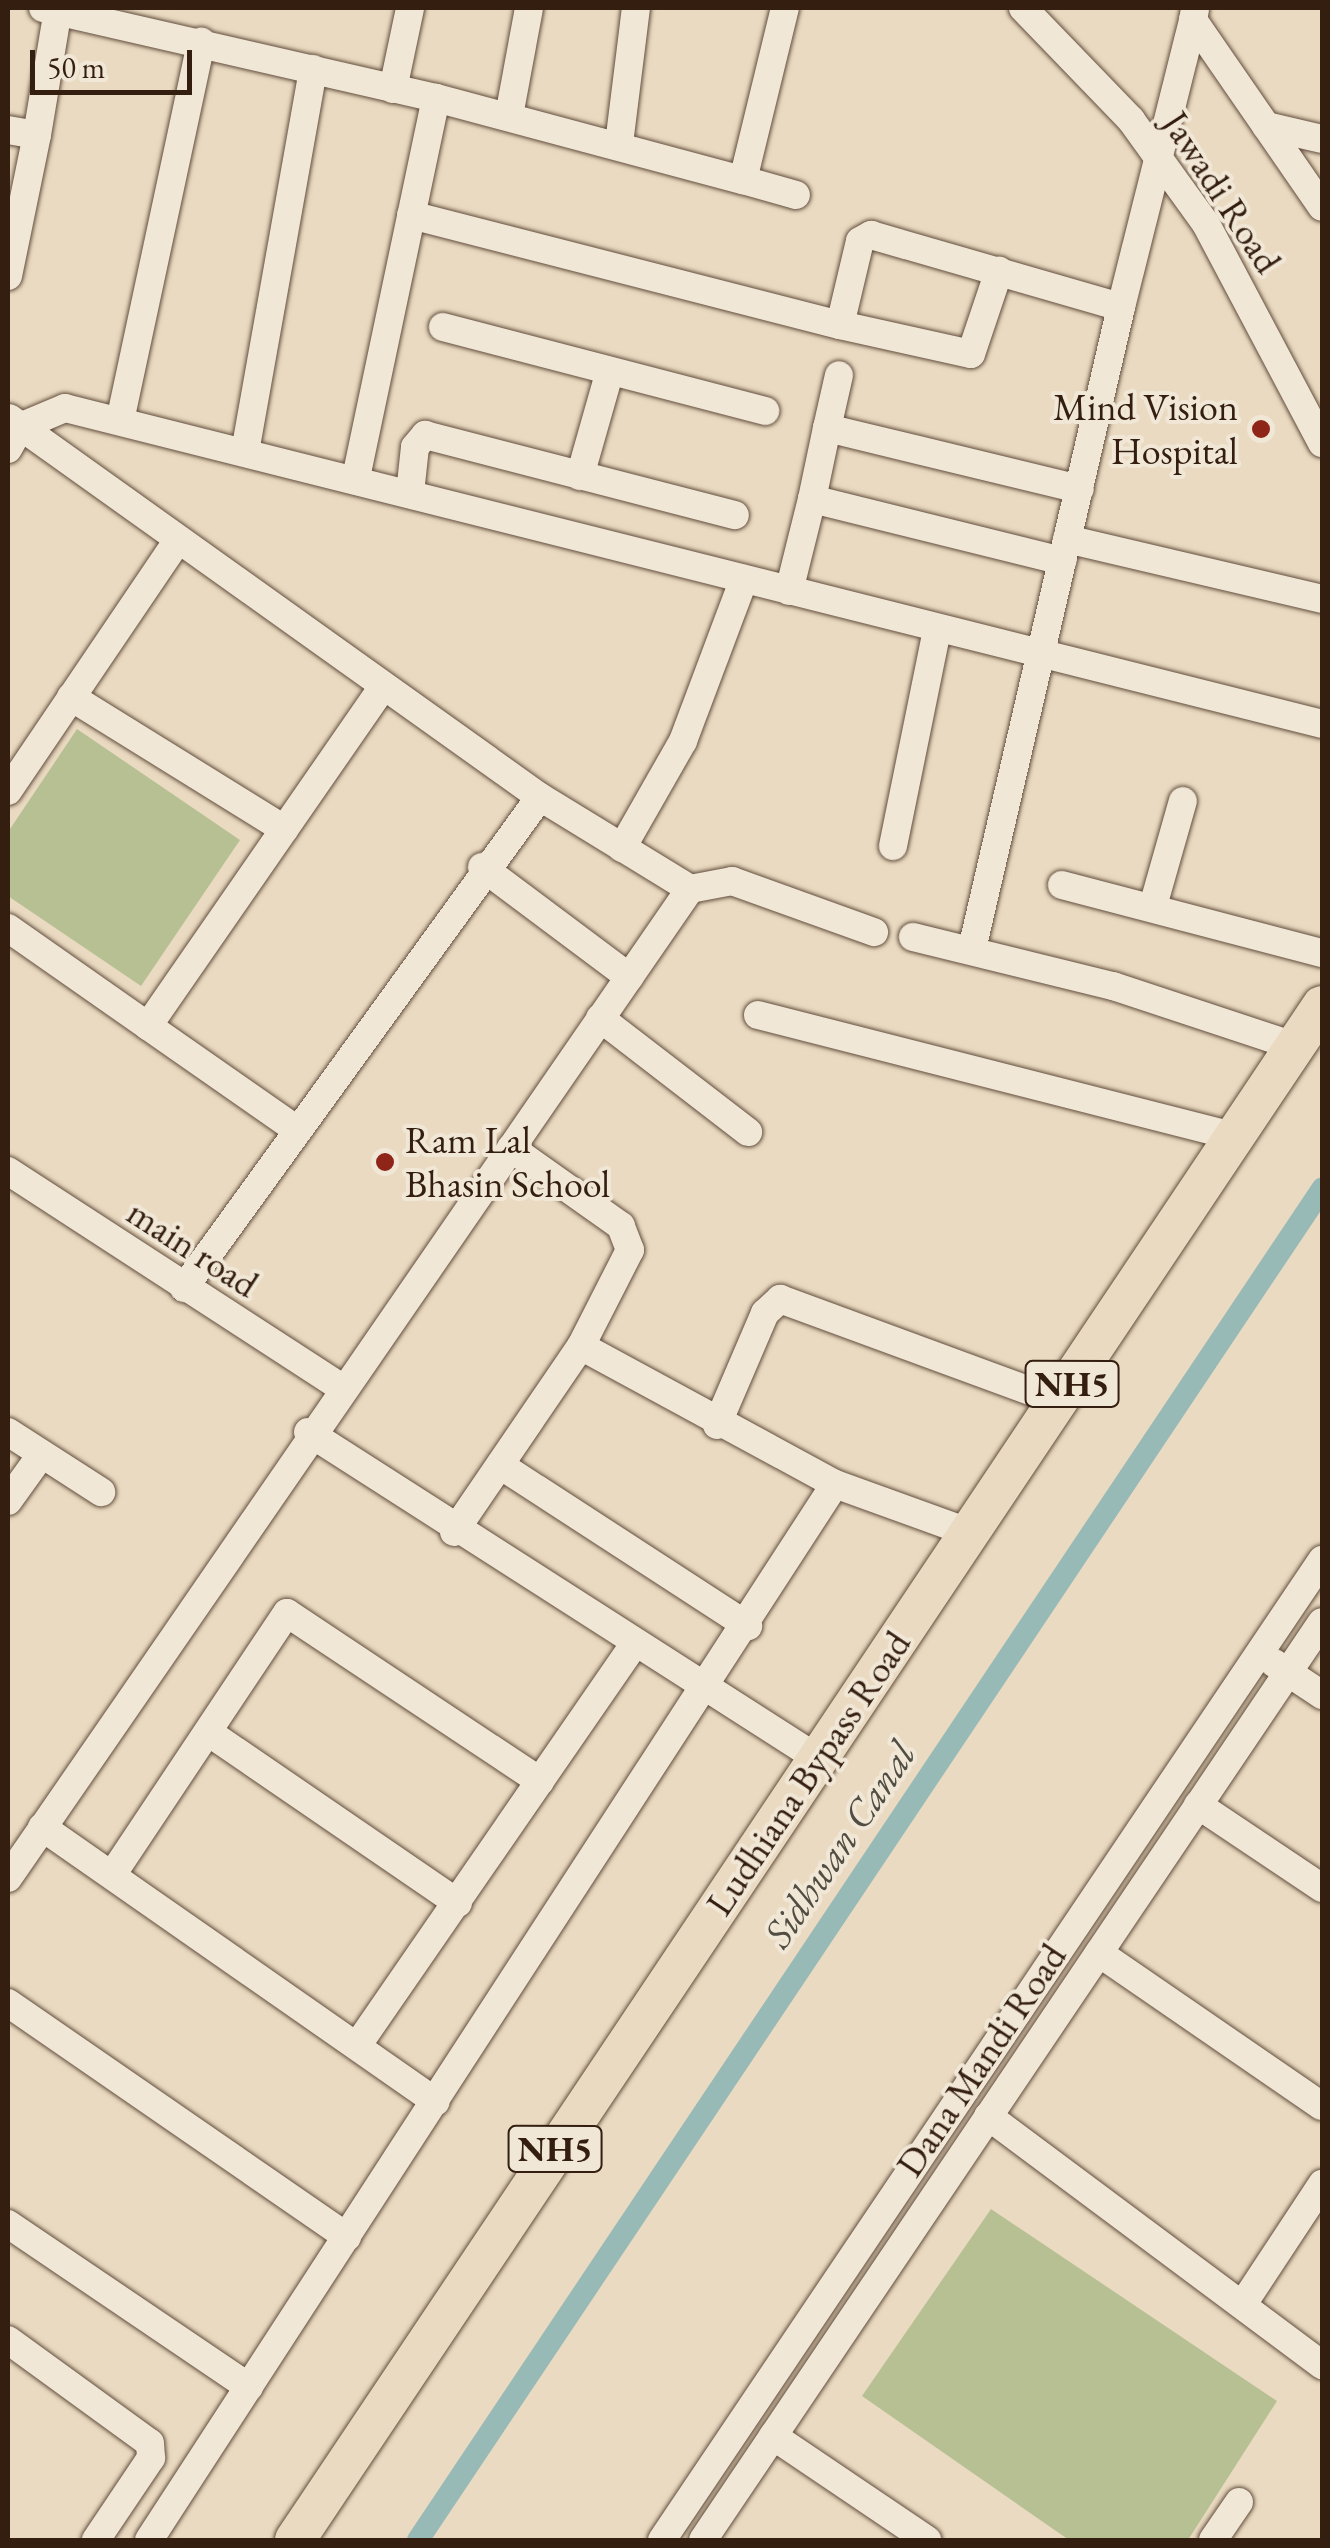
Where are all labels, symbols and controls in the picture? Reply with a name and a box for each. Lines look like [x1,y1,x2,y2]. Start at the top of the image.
scale bar [35,30,198,92]
text: 50 m [47,48,105,87]
street label: Jawadi Road [1153,103,1291,281]
place label: Mind Vision Hospital [1053,384,1238,474]
marker: Mind Vision Hospital [1248,416,1274,442]
place label: Ram Lal Bhasin School [405,1117,610,1206]
marker: Ram Lal Bhasin School [374,1151,396,1173]
street label: main road [119,1189,267,1307]
road number: NH5 [1024,1354,1120,1414]
street label: Ludhiana Bypass Road [696,1622,920,1924]
water label: Sidhwan Canal [753,1732,925,1956]
street label: Dana Mandi Road [886,1935,1076,2185]
road number: NH5 [508,2119,602,2179]

